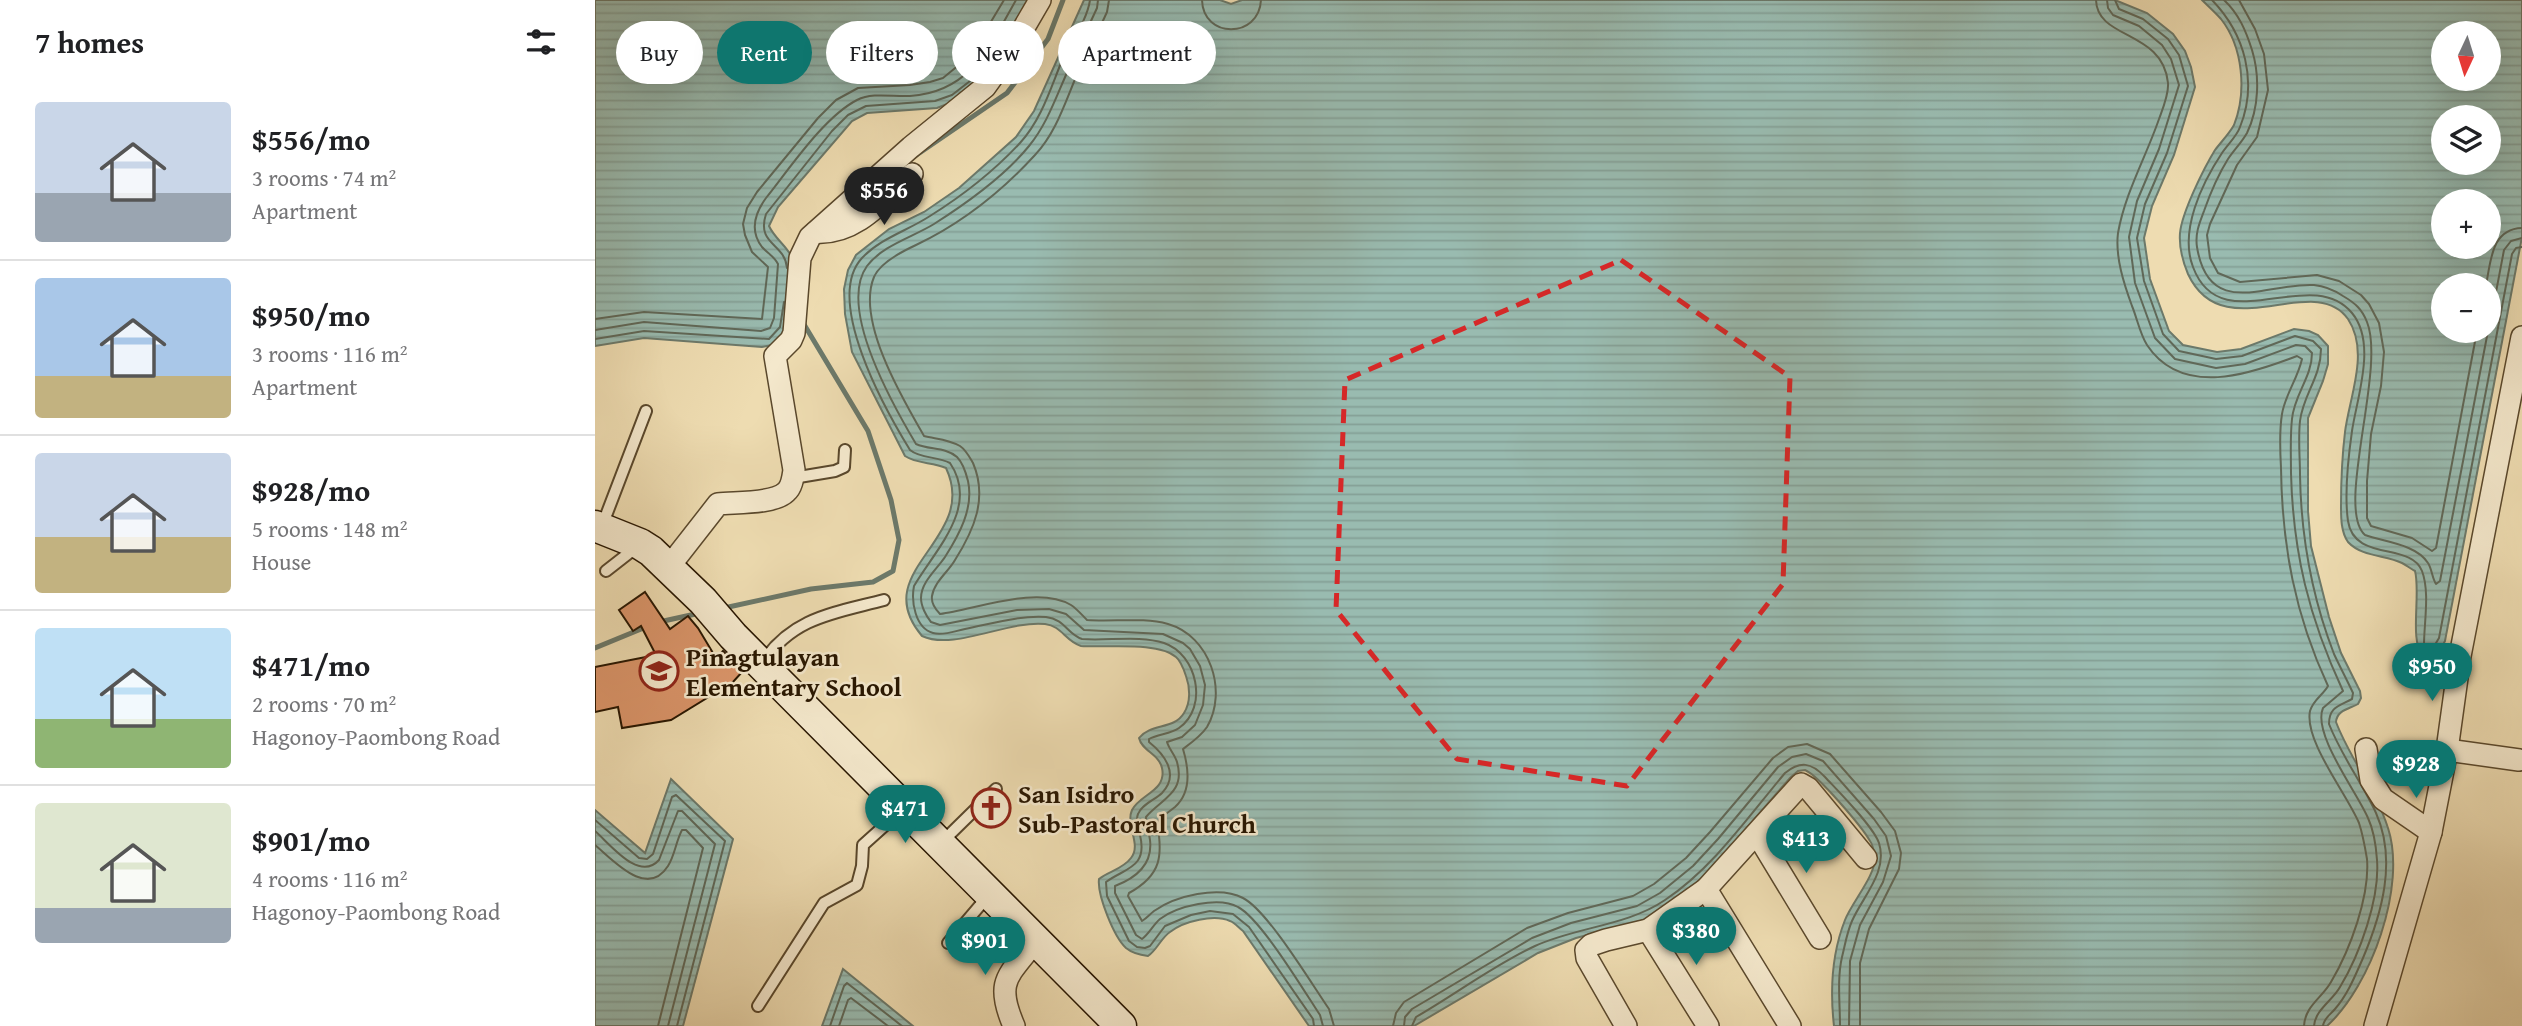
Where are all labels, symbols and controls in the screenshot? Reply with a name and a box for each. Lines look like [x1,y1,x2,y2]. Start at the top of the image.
text: 7 homes [35,20,144,64]
chip: Buy [616,21,703,84]
chip: Rent [717,21,812,84]
chip: Filters [826,21,938,84]
chip: New [952,21,1044,84]
chip: Apartment [1058,21,1216,84]
north arrow [2431,21,2501,91]
map controls [2431,21,2501,343]
icon: filters [522,23,560,61]
button: layers [2431,105,2501,175]
text: $556/mo [252,117,370,161]
icon: home [91,130,175,214]
text: 3 rooms · 74 m² [252,161,396,194]
pin: $556 [843,168,925,227]
text: $556 [860,173,908,206]
button: + [2431,189,2501,259]
text: Apartment [252,194,357,227]
button: − [2431,273,2501,343]
text: $950/mo [252,293,370,337]
icon: home [91,306,175,390]
text: 3 rooms · 116 m² [252,337,407,370]
text: Apartment [252,370,357,403]
text: $928/mo [252,468,370,512]
icon: home [91,481,175,565]
text: 5 rooms · 148 m² [252,512,407,545]
text: House [252,545,311,578]
place label: Pinagtulayan Elementary School [686,637,902,706]
text: $471/mo [252,643,370,687]
pin: $950 [2391,644,2473,703]
text: $950 [2408,649,2456,682]
school or university icon: Pinagtulayan Elementary School [638,650,680,692]
icon: home [91,656,175,740]
text: 2 rooms · 70 m² [252,687,396,720]
text: Hagonoy-Paombong Road [252,720,500,753]
pin: $928 [2375,740,2457,800]
text: $928 [2392,746,2440,779]
place label: San Isidro Sub-Pastoral Church [1018,774,1256,843]
pin: $471 [864,786,946,845]
church icon: San Isidro Sub-Pastoral Church [970,787,1012,829]
text: $471 [881,791,929,824]
pin: $413 [1765,816,1847,875]
text: $901/mo [252,818,370,862]
text: $413 [1782,821,1830,854]
icon: home [91,831,175,915]
text: 4 rooms · 116 m² [252,862,407,895]
text: Hagonoy-Paombong Road [252,895,500,928]
pin: $380 [1655,908,1737,967]
text: $380 [1672,913,1720,946]
pin: $901 [944,918,1026,977]
text: $901 [961,923,1009,956]

